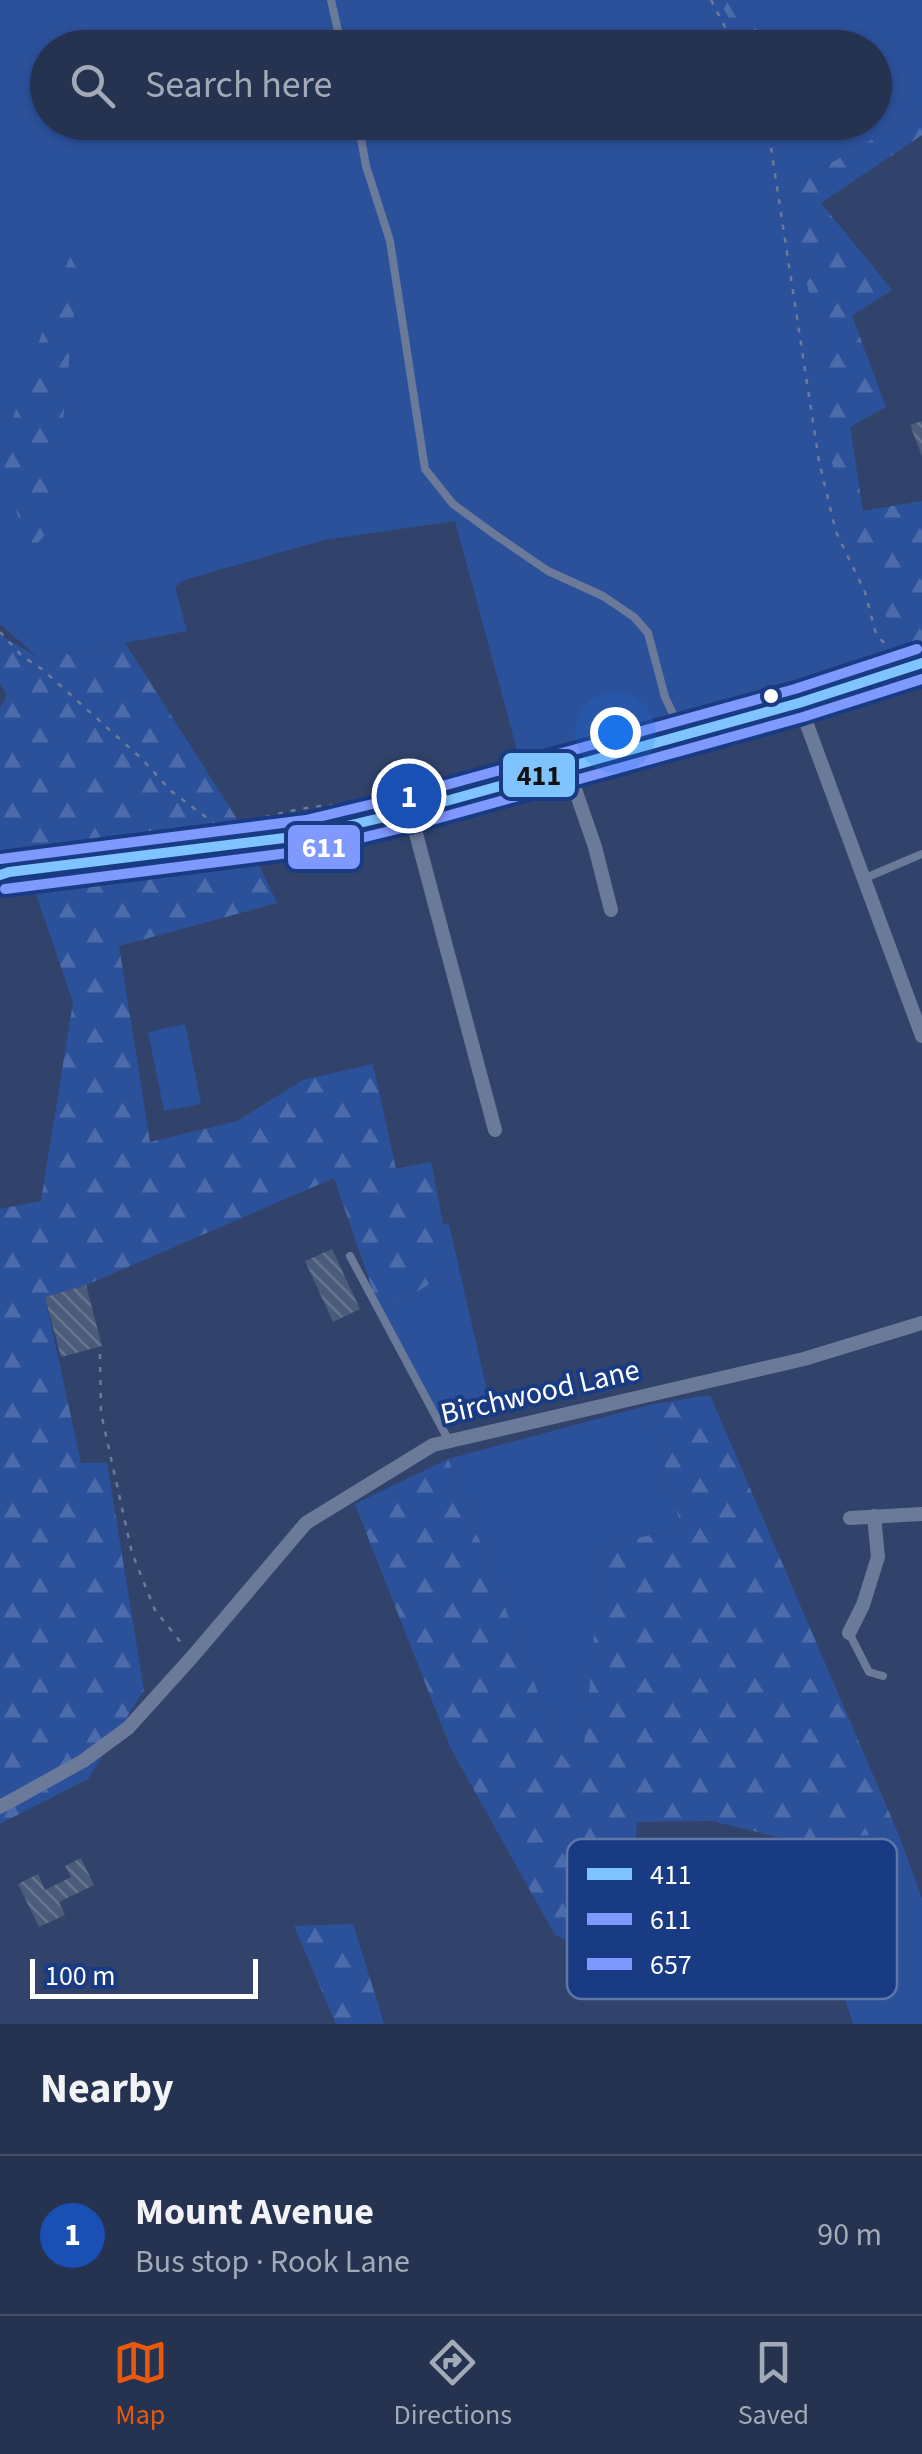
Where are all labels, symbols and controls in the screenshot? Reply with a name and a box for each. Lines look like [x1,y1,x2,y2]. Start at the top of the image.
search box [30,30,892,140]
icon: search [65,58,120,113]
text: Search here [145,58,332,112]
unlabelled marker [761,686,781,706]
your location [590,707,641,758]
line badge: 411 [501,751,577,799]
text: 411 [517,756,561,796]
pin: 1 [376,758,442,834]
line badge: 611 [286,823,362,871]
text: 611 [302,828,346,868]
street label: Birchwood Lane [436,1348,644,1436]
legend [567,1839,897,1999]
text: 411 [650,1855,692,1895]
text: 611 [650,1900,692,1940]
text: 657 [650,1945,692,1985]
scale bar [30,1954,258,1998]
text: 100 m [45,1956,116,1996]
text: Nearby [40,2059,174,2119]
text: Mount Avenue [135,2185,374,2239]
text: 1 [64,2212,81,2258]
text: 90 m [817,2212,882,2258]
text: Bus stop · Rook Lane [135,2239,410,2285]
tab: Map [113,2335,168,2435]
tab: Directions [394,2335,512,2435]
tab: Saved [738,2335,809,2435]

